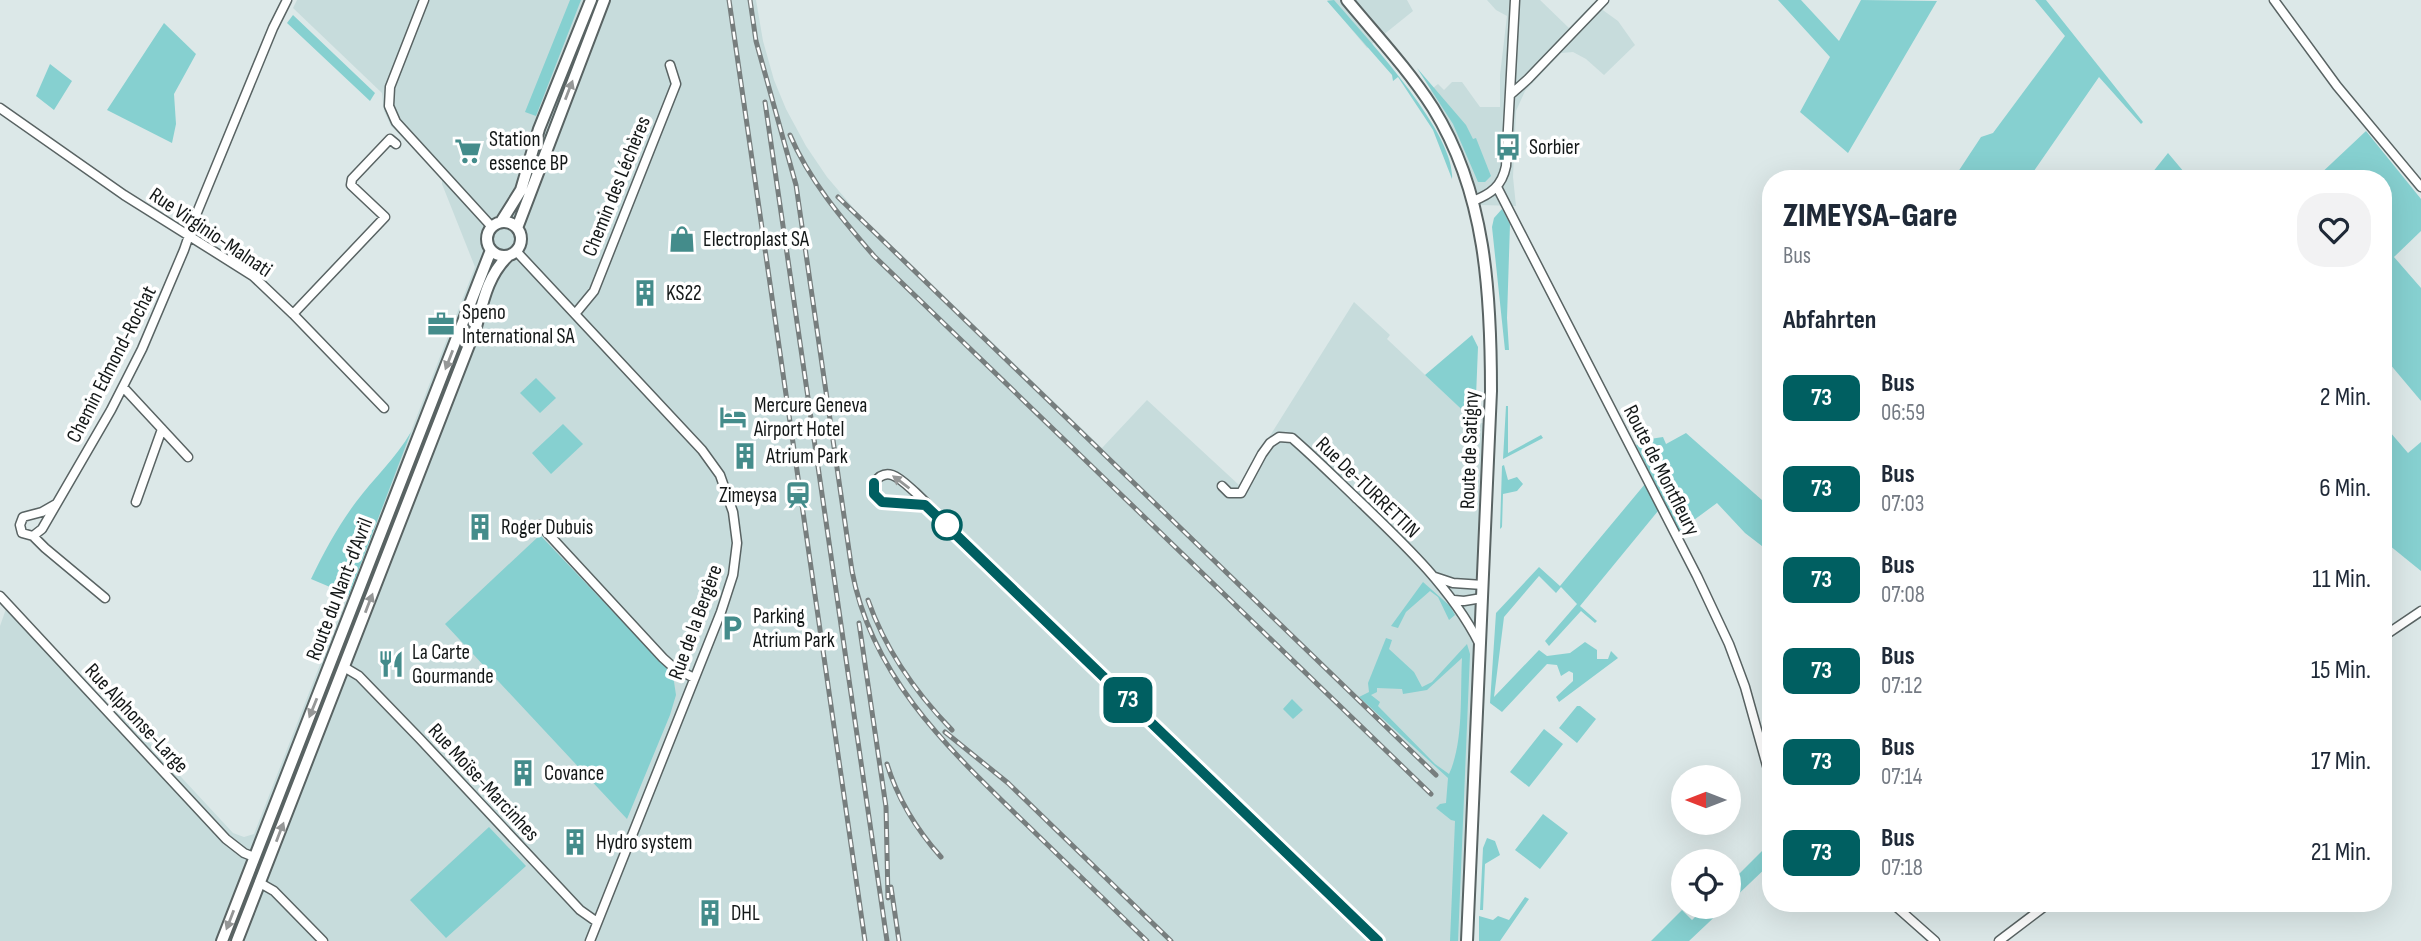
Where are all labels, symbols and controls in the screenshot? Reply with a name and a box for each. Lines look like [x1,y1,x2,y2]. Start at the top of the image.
one-way arrow [563,80,574,101]
street label: Chemin des Léchères [577,112,656,260]
place label: Station essence BP [489,127,568,176]
bus stop icon: Sorbier [1493,132,1523,162]
place label: Sorbier [1529,135,1580,160]
supermarket icon: Station essence BP [453,136,483,166]
street label: Rue Virginio-Malnati [145,182,277,283]
button: heart [2297,193,2371,267]
text: ZIMEYSA-Gare [1783,196,1957,236]
shop icon: Electroplast SA [667,224,697,254]
place label: Electroplast SA [703,227,810,252]
text: Bus [1783,242,1811,270]
building icon: KS22 [630,278,660,308]
place label: KS22 [666,281,702,306]
street label: Chemin Edmond-Rochat [61,282,162,447]
place label: Speno International SA [462,300,575,349]
text: Abfahrten [1783,305,1876,336]
office icon: Speno International SA [426,309,456,339]
one-way arrow [443,349,454,370]
text: Bus [1881,368,1915,399]
text: 2 Min. [2320,382,2371,413]
text: 73 [1811,383,1832,412]
street label: Route de Satigny [1455,390,1484,510]
place label: Mercure Geneva Airport Hotel [753,393,867,442]
text: 06:59 [1881,399,1925,427]
street label: Route de Montfleury [1618,401,1705,540]
hotel icon: Mercure Geneva Airport Hotel [718,402,748,432]
street label: Rue De-TURRETTIN [1310,432,1425,543]
building icon: Atrium Park [730,441,760,471]
place label: Atrium Park [765,444,848,469]
text: Bus [1881,459,1915,490]
text: 6 Min. [2319,473,2371,504]
text: 73 [1811,474,1832,503]
one-way arrow [892,475,910,489]
station icon: Zimeysa [783,480,813,510]
place label: Zimeysa [719,483,777,508]
text: 07:03 [1881,490,1924,518]
unlabelled marker [932,510,962,540]
building icon: Roger Dubuis [465,512,495,542]
street label: Route du Nant-d'Avril [301,514,378,664]
place label: Roger Dubuis [501,515,593,540]
text: Bus [1881,550,1915,581]
street label: Rue de la Bergère [663,561,728,683]
text: 11 Min. [2312,564,2371,595]
text: 73 [1811,565,1832,594]
text: 07:08 [1881,581,1925,609]
one-way arrow [364,592,375,613]
place label: Parking Atrium Park [752,604,835,653]
parking icon: Parking Atrium Park [717,613,747,643]
place label: La Carte Gourmande [412,640,494,689]
text: Bus [1881,641,1915,672]
restaurant icon: La Carte Gourmande [376,649,406,679]
text: 15 Min. [2311,655,2371,686]
text: 73 [1811,656,1832,685]
street label: Rue Alphonse-Large [80,658,194,778]
text: 07:12 [1881,672,1922,700]
line badge: 73 [1096,677,1160,723]
text: 73 [1117,685,1139,714]
one-way arrow [307,698,318,719]
street label: Rue Moïse-Marcinhes [423,718,544,846]
text: Bus [1881,732,1915,763]
text: 17 Min. [2311,746,2371,777]
text: 73 [1811,747,1832,776]
building icon: Covance [508,758,538,788]
place label: Covance [544,761,604,786]
text: 07:14 [1881,763,1922,791]
north arrow [1671,765,1741,835]
map controls [1671,765,1741,919]
one-way arrow [275,821,286,842]
text: Bus [1881,823,1915,854]
building icon: Hydro system [560,827,590,857]
place label: Hydro system [596,830,692,855]
text: 21 Min. [2311,837,2371,868]
text: 73 [1811,838,1832,867]
button: locate [1671,849,1741,919]
text: 07:18 [1881,854,1923,882]
building icon: DHL [695,898,725,928]
place label: DHL [731,901,760,926]
one-way arrow [224,910,235,931]

